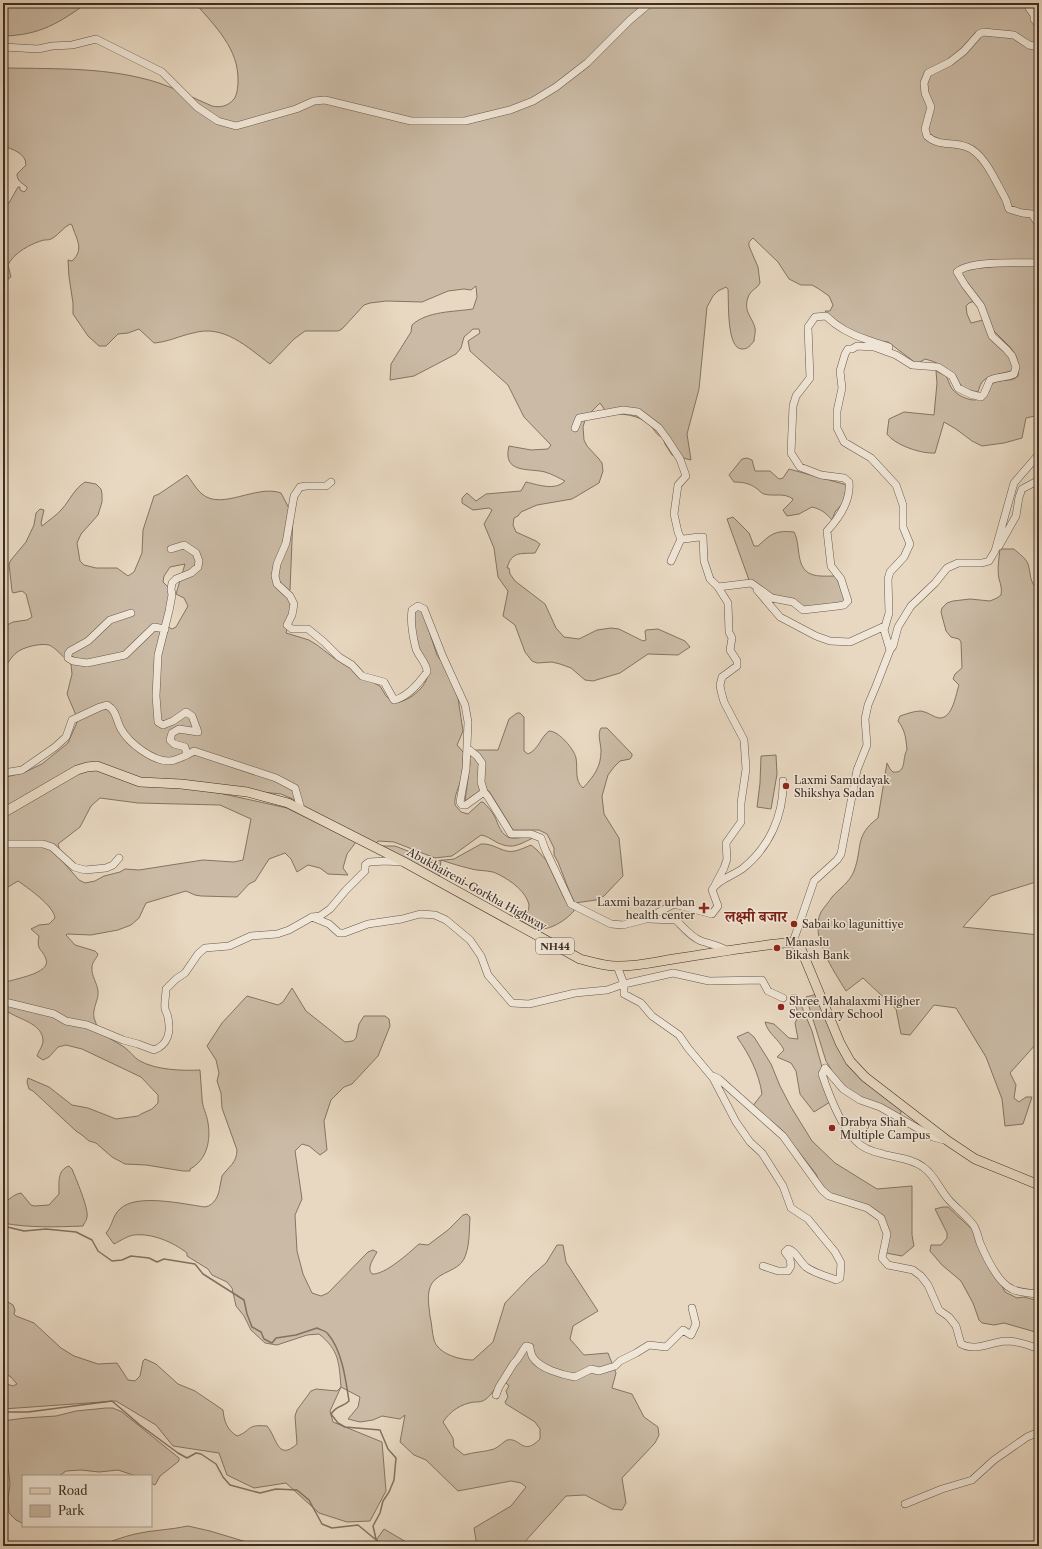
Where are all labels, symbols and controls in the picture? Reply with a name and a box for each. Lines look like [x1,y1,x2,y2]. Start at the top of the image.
place label: Laxmi Samudayak Shikshya Sadan [794,773,890,800]
marker: Laxmi Samudayak Shikshya Sadan [781,781,791,791]
street label: Abukhaireni-Gorkha Highway [404,844,550,934]
place label: Laxmi bazar urban health center [597,895,695,922]
marker: Laxmi bazar urban health center [698,902,710,914]
district label: लक्ष्मी बजार [724,907,789,926]
place label: Sabai ko lagunittiye [802,917,904,931]
marker: Sabai ko lagunittiye [789,919,799,929]
place label: Manaslu Bikash Bank [785,935,850,962]
road number: NH44 [536,938,574,954]
marker: Manaslu Bikash Bank [772,943,782,953]
place label: Shree Mahalaxmi Higher Secondary School [789,994,920,1021]
marker: Shree Mahalaxmi Higher Secondary School [776,1002,786,1012]
place label: Drabya Shah Multiple Campus [840,1115,930,1142]
marker: Drabya Shah Multiple Campus [827,1123,837,1133]
legend [22,1475,152,1527]
text: Road [58,1483,88,1498]
text: Park [58,1503,85,1518]

